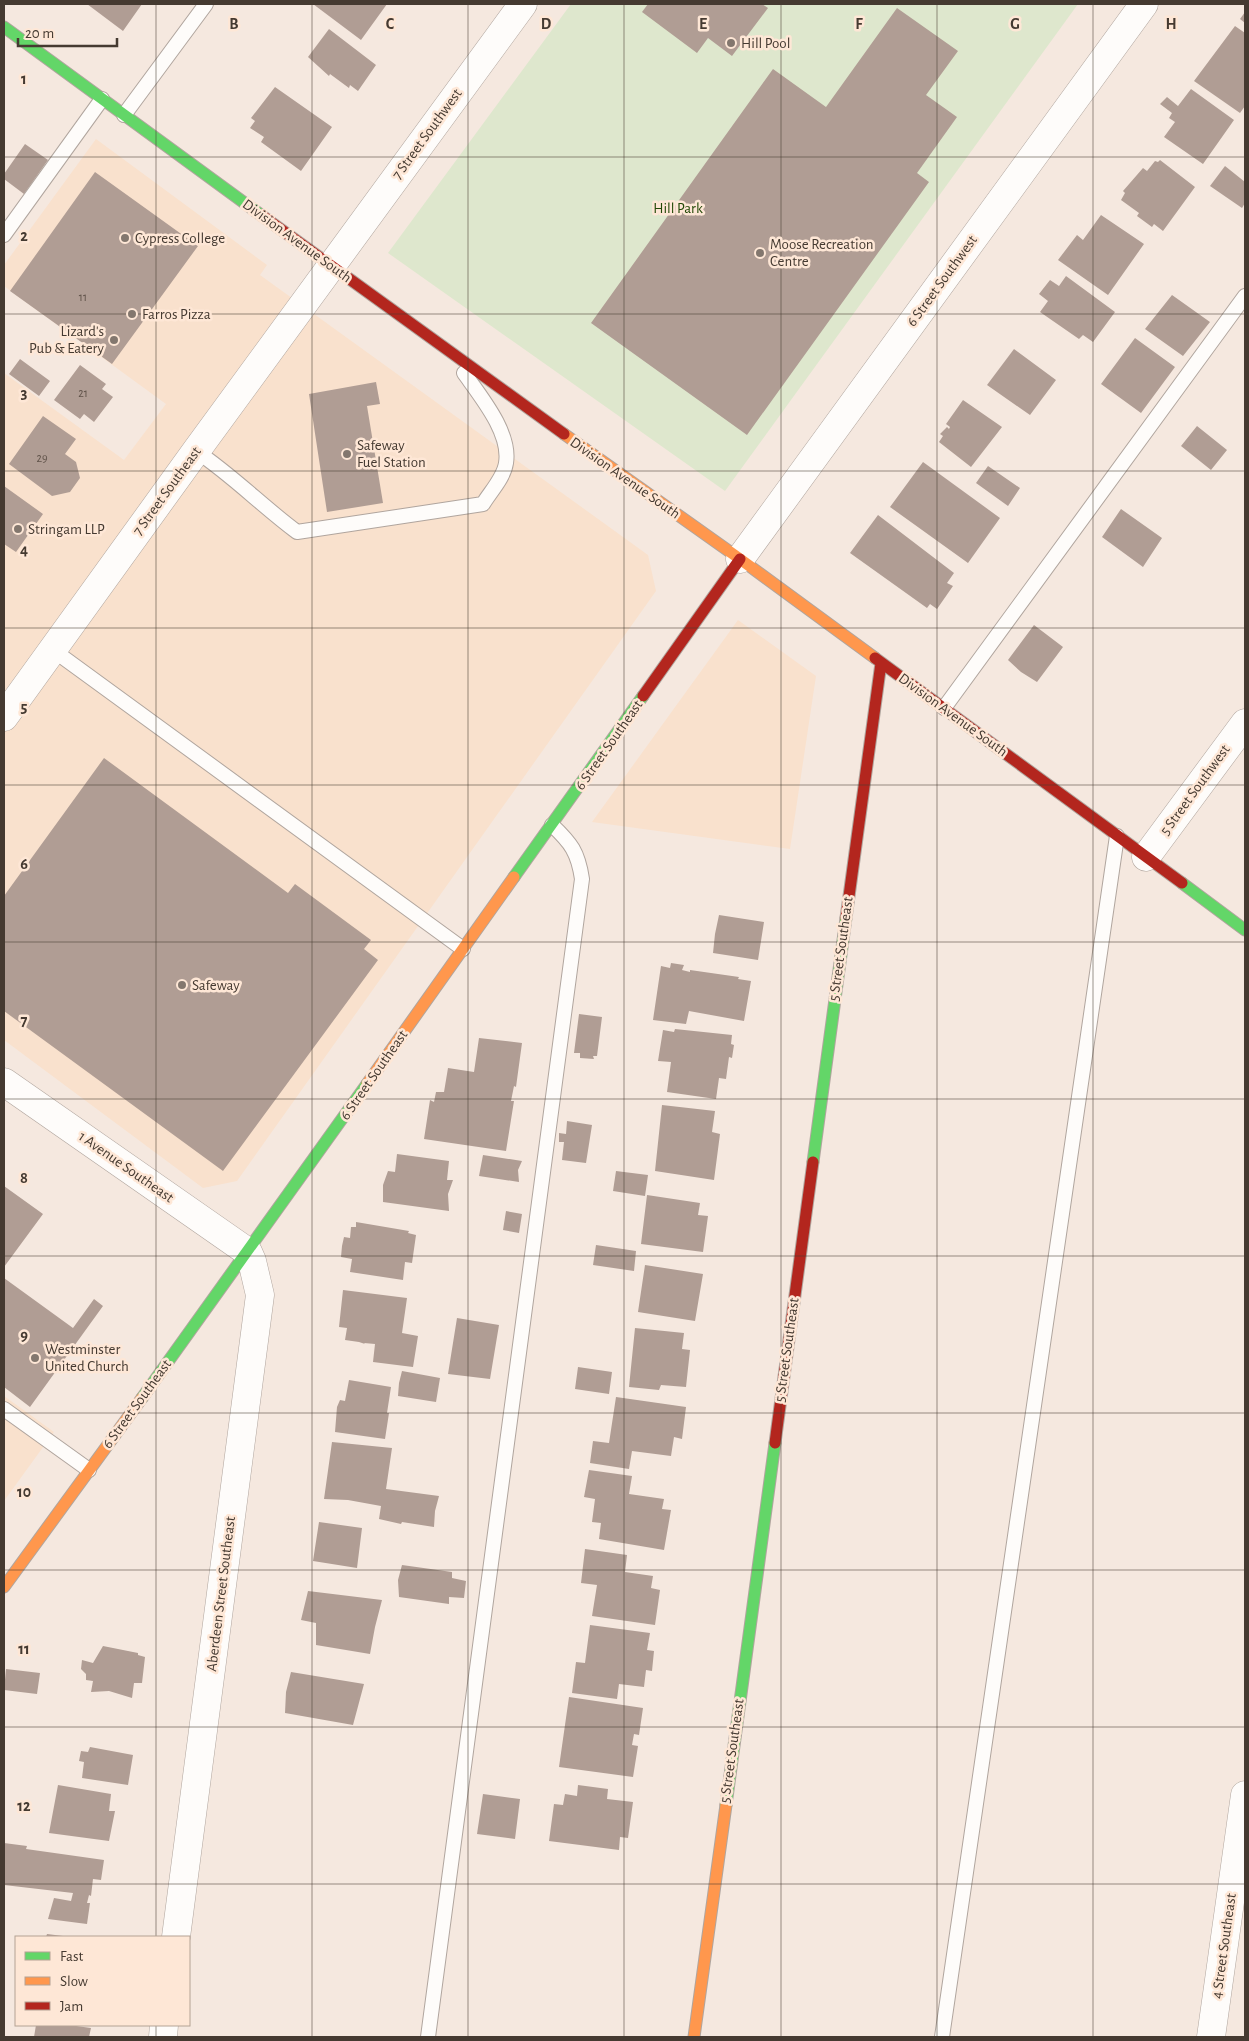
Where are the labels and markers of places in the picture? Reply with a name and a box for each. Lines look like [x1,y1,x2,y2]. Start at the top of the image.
place label: Hill Pool [741,36,790,51]
marker: Hill Pool [725,37,737,49]
place label: Cypress College [135,231,225,246]
marker: Cypress College [119,232,131,244]
place label: Moose Recreation Centre [770,237,874,269]
marker: Moose Recreation Centre [754,247,766,259]
place label: Farros Pizza [142,307,211,322]
marker: Farros Pizza [126,308,138,320]
place label: Lizard's Pub & Eatery [29,324,105,356]
marker: Lizard's Pub & Eatery [108,334,120,346]
place label: Safeway Fuel Station [357,438,426,470]
marker: Safeway Fuel Station [341,448,353,460]
place label: Stringam LLP [28,522,105,537]
marker: Stringam LLP [12,523,24,535]
place label: Safeway [192,978,240,993]
marker: Safeway [176,979,188,991]
place label: Westminster United Church [45,1342,129,1374]
marker: Westminster United Church [29,1352,41,1364]

